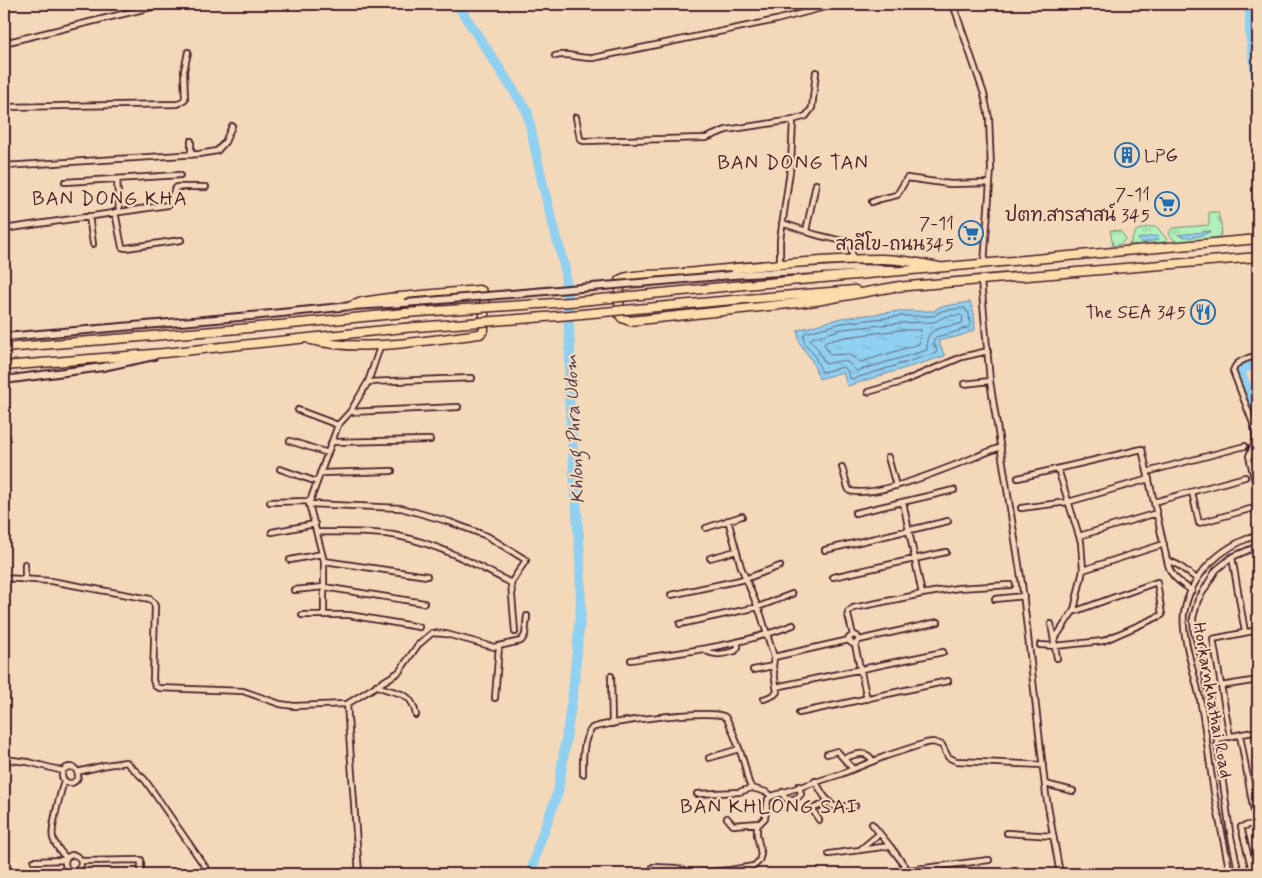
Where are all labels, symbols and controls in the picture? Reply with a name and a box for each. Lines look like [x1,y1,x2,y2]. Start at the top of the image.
building icon: LPG [1114,142,1140,168]
place label: LPG [1144,144,1178,168]
district label: BAN DONG TAN [717,150,869,177]
place label: 7-11 ปตท.สารสาสน์ 345 [1005,183,1150,228]
district label: BAN DONG KHA [32,186,188,213]
supermarket icon: 7-11 ปตท.สารสาสน์ 345 [1154,191,1180,217]
place label: 7-11 สาลีโข-ถนน345 [836,212,954,257]
supermarket icon: 7-11 สาลีโข-ถนน345 [958,220,984,246]
restaurant icon: The SEA 345 [1190,299,1216,325]
place label: The SEA 345 [1085,301,1186,325]
water label: Khlong Phra Udom [558,353,593,504]
street label: Horkarnkhathai Road [1186,620,1238,780]
district label: BAN KHLONG SAI [680,794,858,821]

